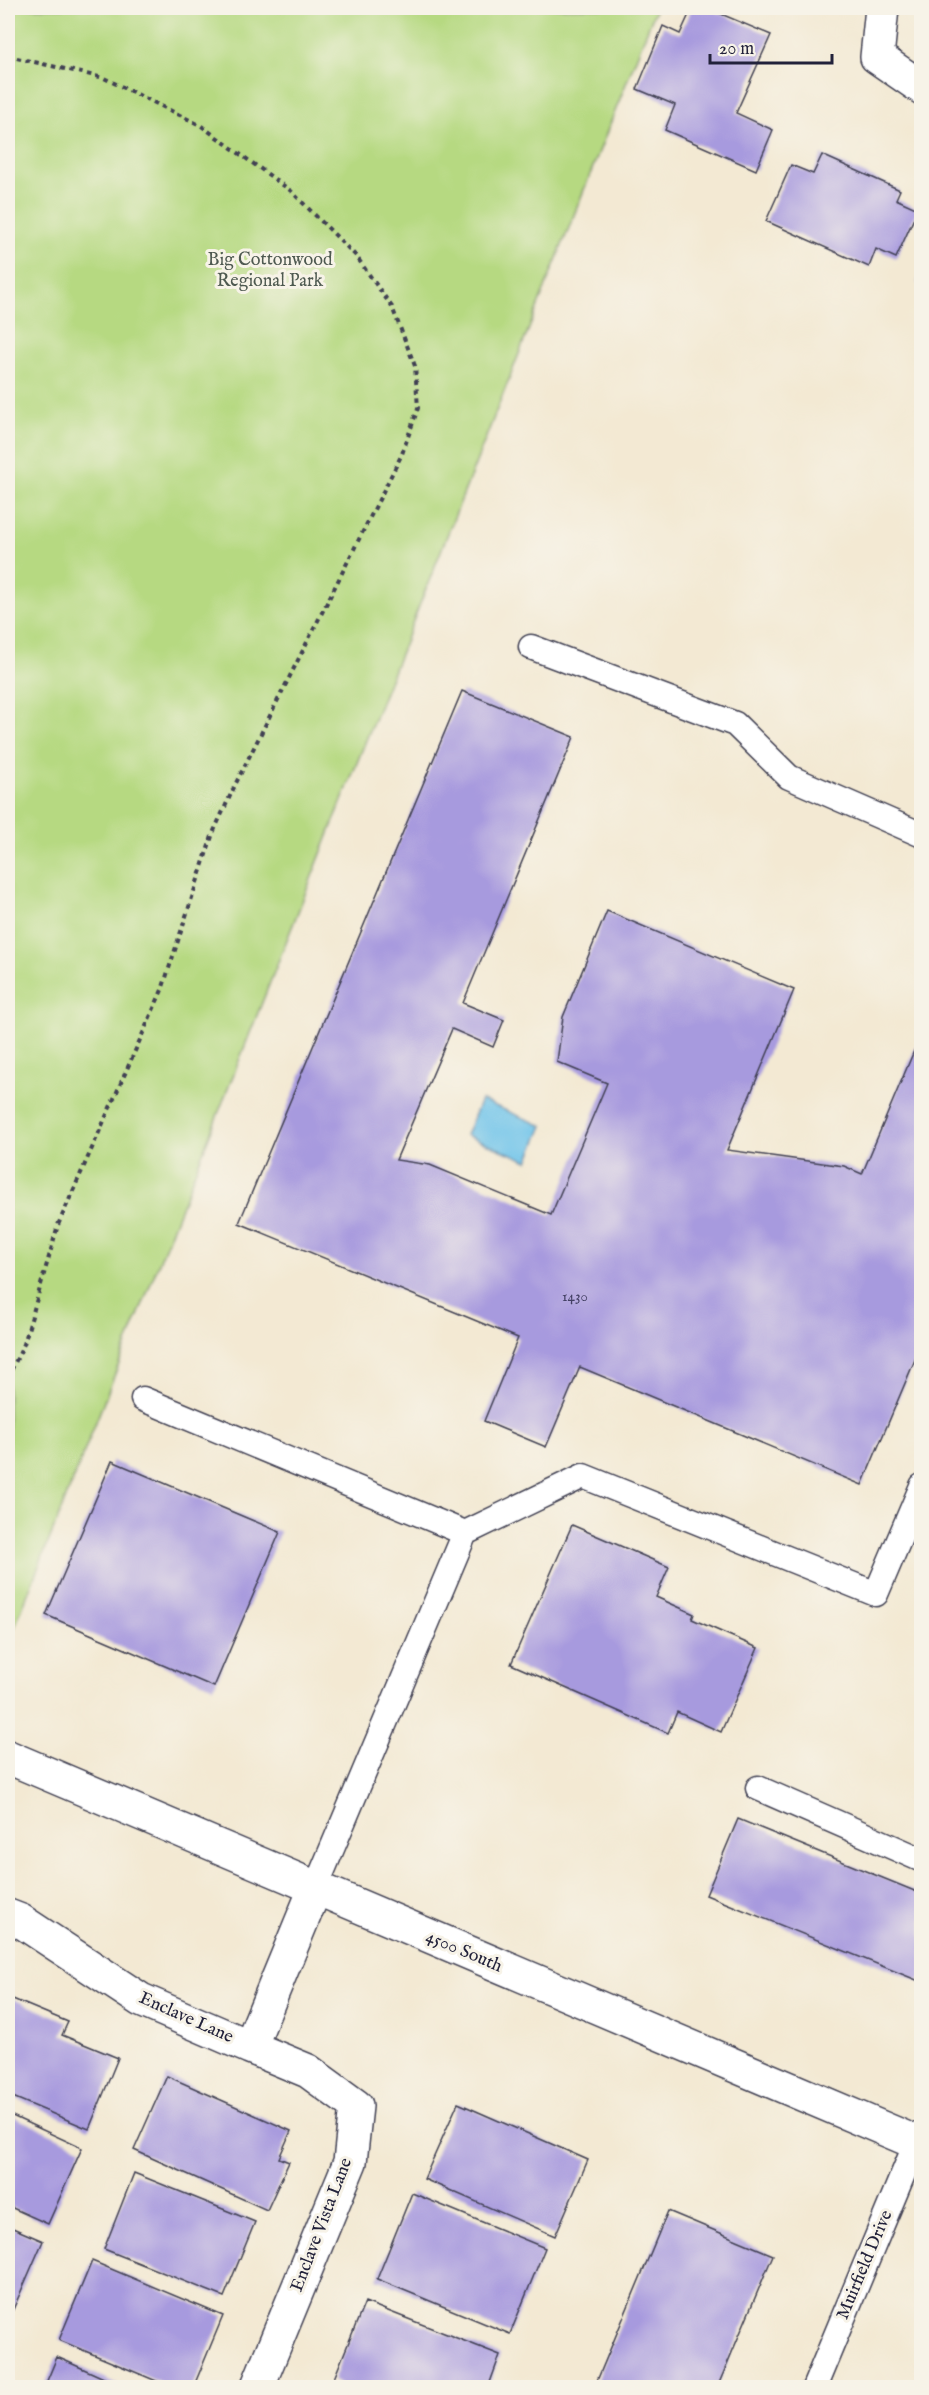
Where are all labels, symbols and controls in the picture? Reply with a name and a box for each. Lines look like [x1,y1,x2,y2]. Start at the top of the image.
scale bar [710,27,832,65]
text: 20 m [719,38,754,61]
park label: Big Cottonwood Regional Park [207,249,333,293]
house number: 1430 [562,1287,588,1306]
street label: 4500 South [422,1926,506,1979]
street label: Enclave Lane [135,1987,237,2049]
street label: Enclave Vista Lane [286,2155,358,2295]
street label: Muirfield Drive [832,2207,898,2323]

